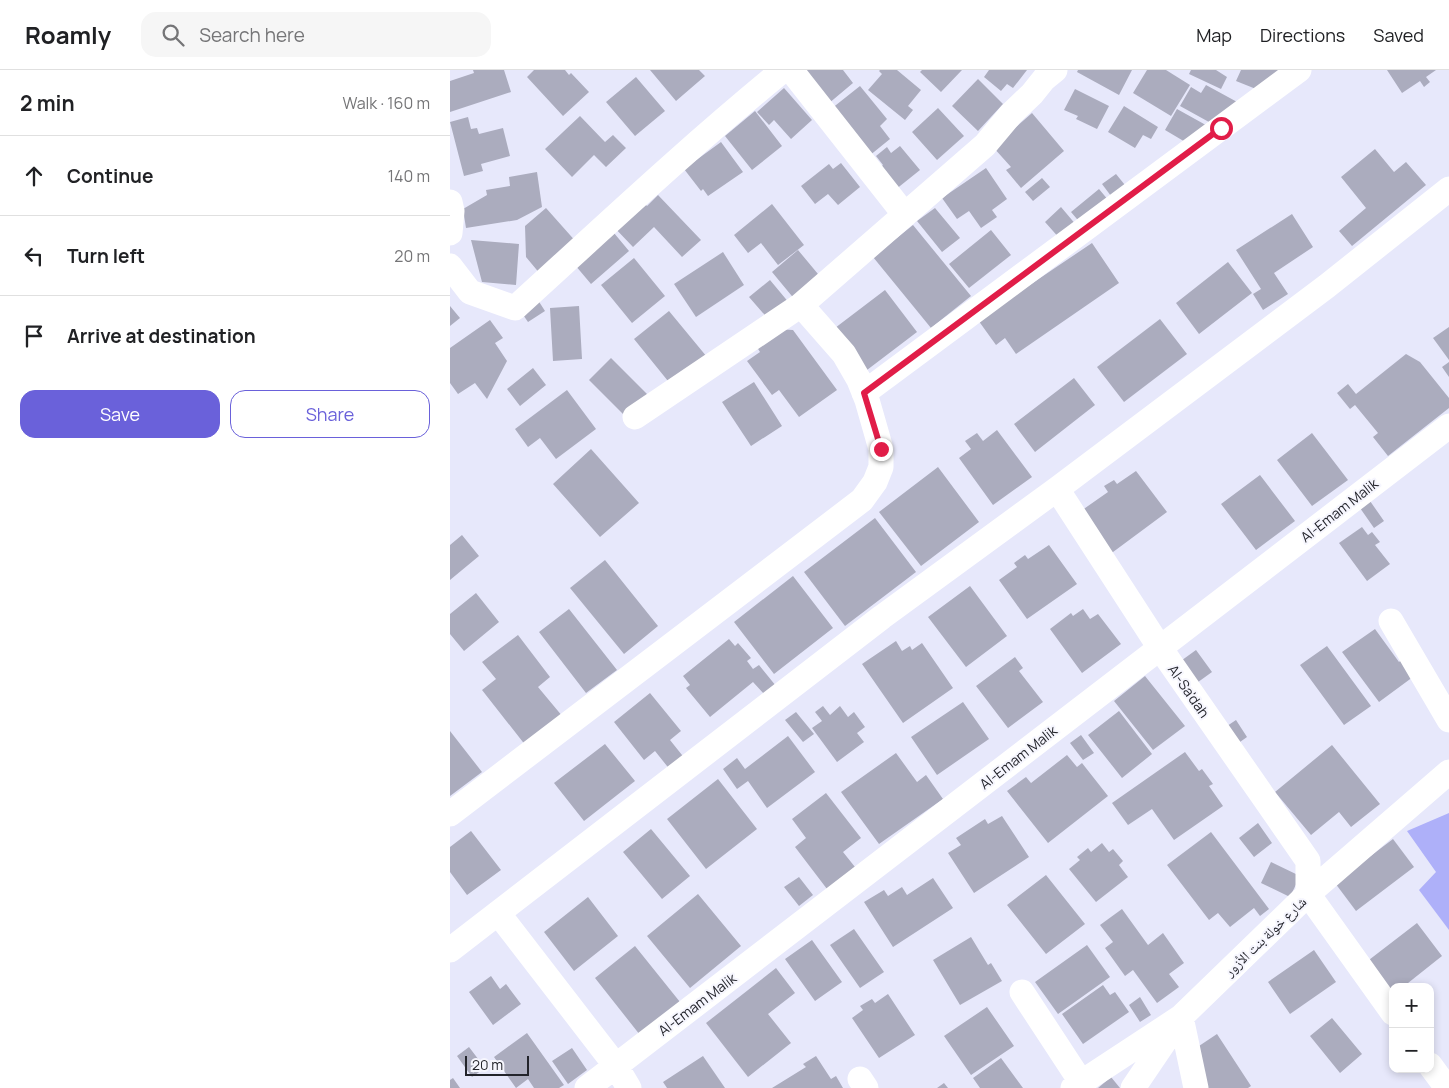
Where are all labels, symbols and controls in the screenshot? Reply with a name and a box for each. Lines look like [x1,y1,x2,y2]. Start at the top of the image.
search box [141,12,491,57]
text: Roamly [25,18,111,51]
icon: search [159,21,187,49]
text: Search here [199,22,305,48]
text: Map [1196,23,1232,47]
text: Directions [1260,23,1345,47]
text: Saved [1373,23,1424,47]
text: 2 min [20,89,75,117]
text: Walk · 160 m [342,92,430,114]
route start [1210,117,1233,140]
icon: ahead [20,162,48,190]
text: Continue [67,163,153,189]
text: 140 m [388,165,430,187]
icon: left [20,242,48,270]
text: Turn left [67,243,145,269]
text: 20 m [394,245,430,267]
icon: arrive [20,322,48,350]
text: Arrive at destination [67,323,256,349]
button: Save [20,390,220,438]
button: Share [230,390,430,438]
route end [870,438,893,461]
street label: Al-Emam Malik [1296,473,1382,546]
street label: Al-Sa'dah [1164,661,1214,721]
street label: Al-Emam Malik [975,720,1061,793]
street label: شارع خولة بنت الأزور [1219,892,1311,981]
street label: Al-Emam Malik [654,968,741,1040]
map controls [1389,983,1434,1073]
button: + [1389,983,1434,1028]
button: − [1389,1028,1434,1073]
scale bar [465,1053,529,1076]
text: 20 m [472,1055,503,1074]

